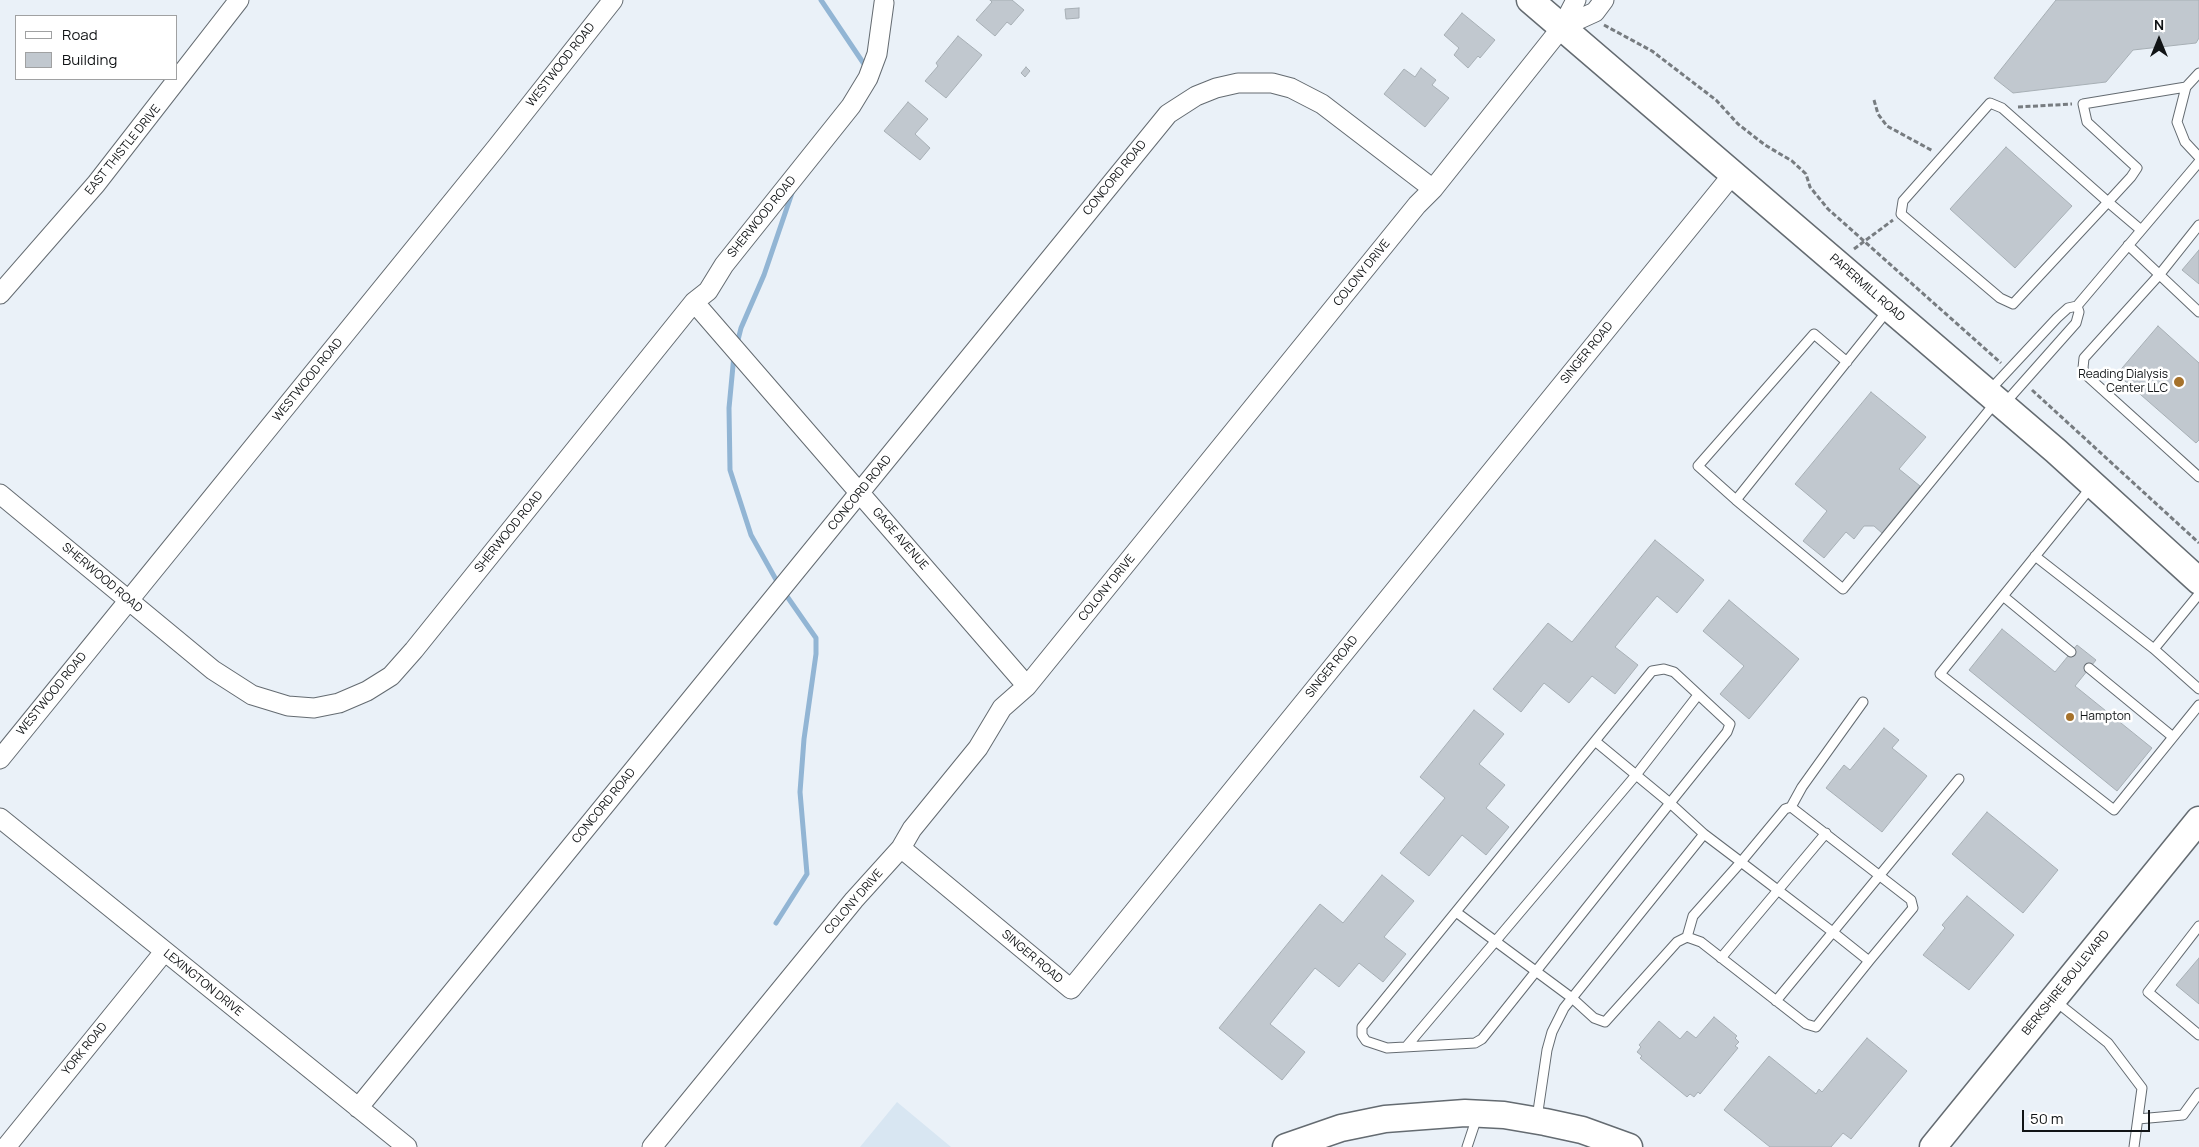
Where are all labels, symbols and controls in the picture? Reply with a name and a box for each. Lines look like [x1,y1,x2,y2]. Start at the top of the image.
legend [15,15,178,80]
north arrow [2134,15,2184,65]
text: N [2154,15,2164,34]
street label: WESTWOOD ROAD [524,20,598,110]
text: Road [62,24,98,45]
text: Building [62,49,117,70]
street label: EAST THISTLE DRIVE [82,102,164,198]
street label: CONCORD ROAD [1080,138,1150,218]
street label: SHERWOOD ROAD [725,173,799,261]
street label: COLONY DRIVE [1331,237,1393,309]
street label: PAPERMILL ROAD [1826,251,1908,325]
street label: SINGER ROAD [1558,319,1616,387]
street label: WESTWOOD ROAD [270,336,346,424]
place label: Reading Dialysis Center LLC [2078,368,2168,396]
marker: Reading Dialysis Center LLC [2172,375,2186,389]
street label: CONCORD ROAD [825,453,895,533]
street label: SHERWOOD ROAD [472,488,546,576]
street label: GAGE AVENUE [869,505,931,573]
street label: SHERWOOD ROAD [59,540,145,616]
street label: COLONY DRIVE [1076,552,1138,624]
street label: SINGER ROAD [1303,633,1361,701]
street label: WESTWOOD ROAD [14,650,90,738]
place label: Hampton [2080,710,2131,724]
marker: Hampton [2064,711,2076,723]
street label: CONCORD ROAD [569,766,639,846]
street label: COLONY DRIVE [822,866,886,938]
street label: SINGER ROAD [999,927,1065,987]
street label: BERKSHIRE BOULEVARD [2019,928,2113,1038]
street label: LEXINGTON DRIVE [160,946,246,1020]
street label: YORK ROAD [59,1020,111,1078]
scale bar [2024,1100,2152,1132]
text: 50 m [2030,1108,2064,1129]

